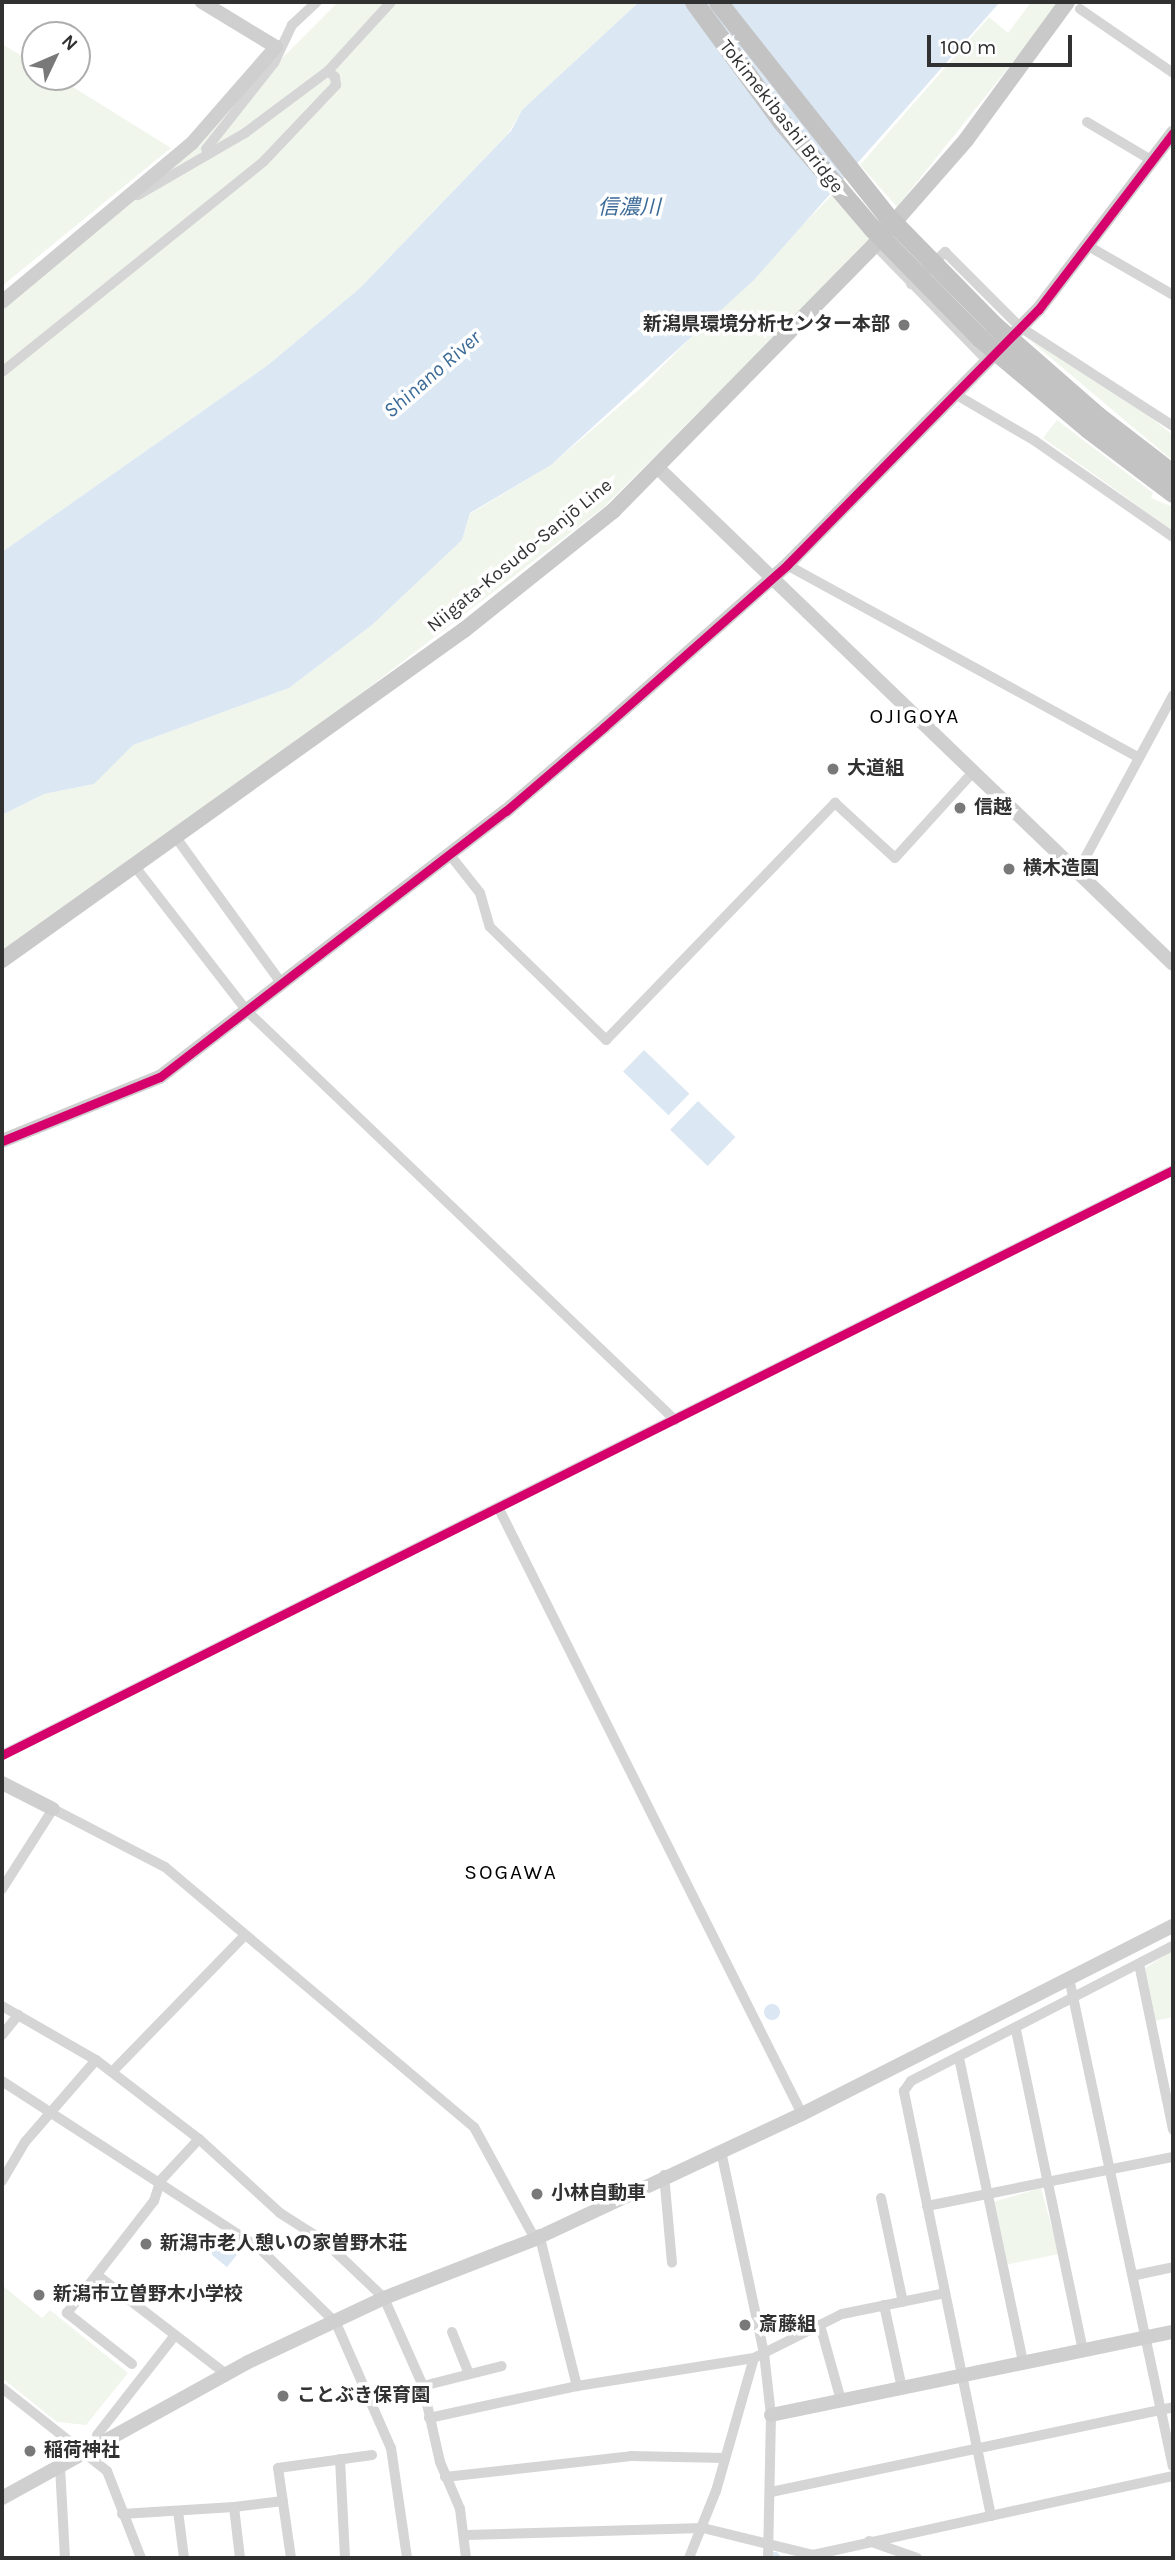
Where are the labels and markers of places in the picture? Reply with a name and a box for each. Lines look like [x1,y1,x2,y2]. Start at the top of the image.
place label: 新潟県環境分析センター本部 [643,314,890,336]
marker: 新潟県環境分析センター本部 [896,317,912,333]
place label: 大道組 [847,758,904,780]
marker: 大道組 [825,761,841,777]
place label: 信越 [974,797,1012,819]
marker: 信越 [952,800,968,816]
place label: 横木造園 [1023,858,1099,880]
marker: 横木造園 [1001,861,1017,877]
place label: 小林自動車 [551,2183,646,2205]
marker: 小林自動車 [529,2186,545,2202]
place label: 新潟市老人憩いの家曽野木荘 [160,2233,407,2255]
marker: 新潟市老人憩いの家曽野木荘 [138,2236,154,2252]
place label: 新潟市立曽野木小学校 [53,2284,243,2306]
marker: 新潟市立曽野木小学校 [31,2287,47,2303]
place label: 斎藤組 [759,2314,816,2336]
marker: 斎藤組 [737,2317,753,2333]
place label: ことぶき保育園 [297,2385,430,2407]
marker: ことぶき保育園 [275,2388,291,2404]
place label: 稲荷神社 [44,2440,120,2462]
marker: 稲荷神社 [22,2443,38,2459]

